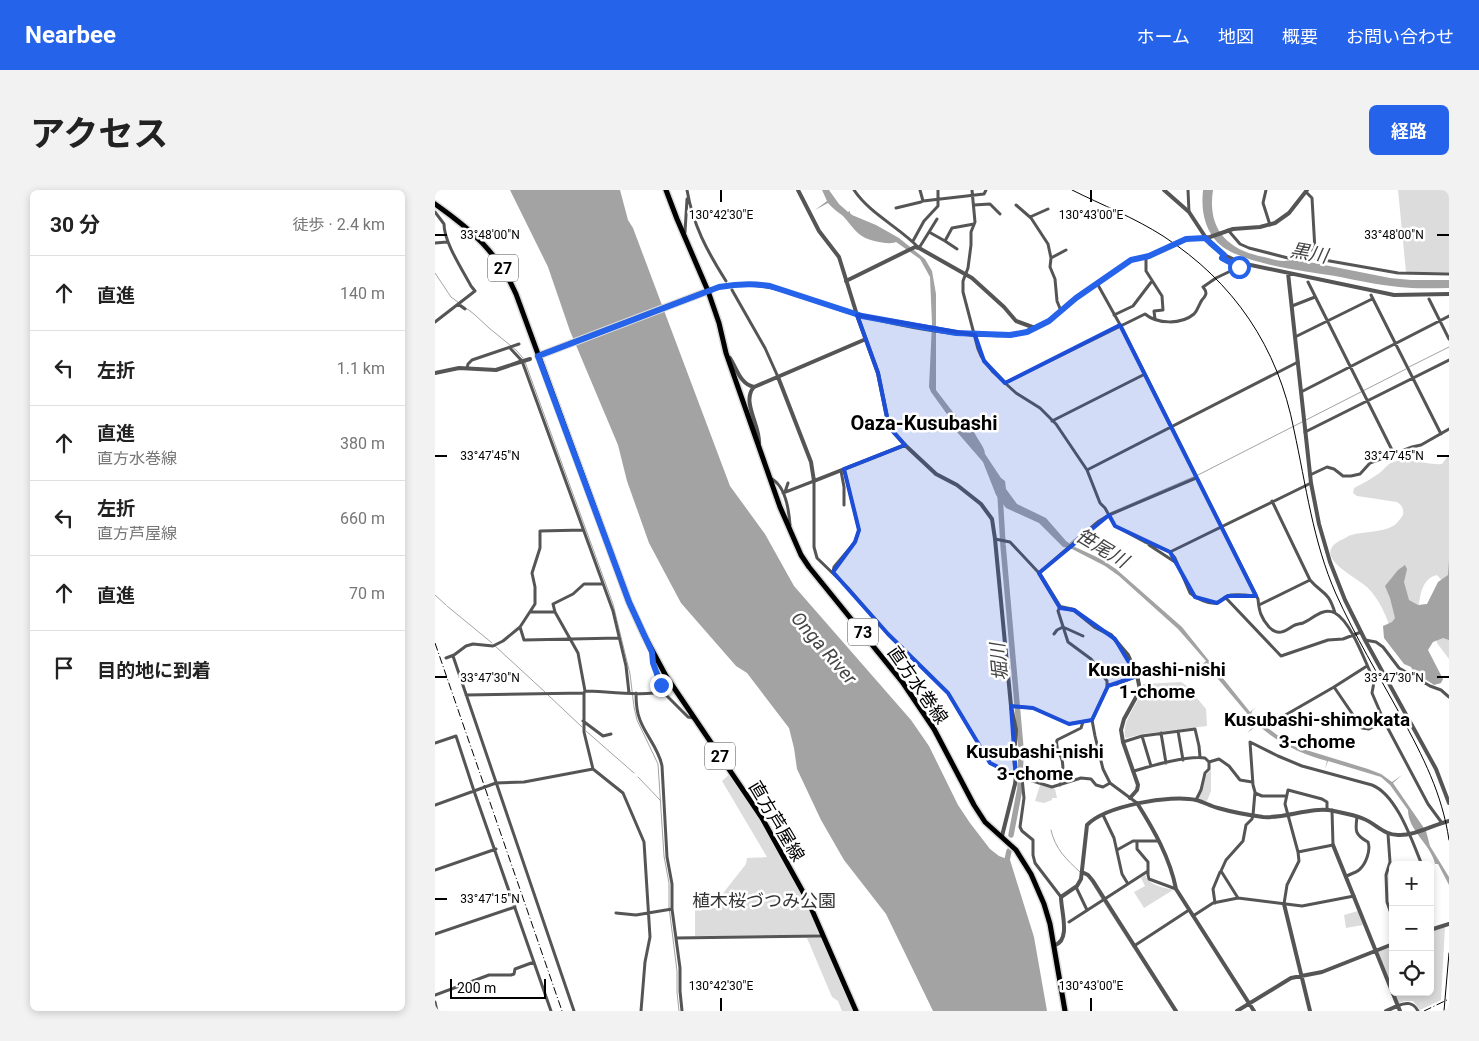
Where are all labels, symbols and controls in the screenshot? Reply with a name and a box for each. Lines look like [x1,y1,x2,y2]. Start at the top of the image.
text: Nearbee [25,21,116,49]
text: ホーム [1137,26,1190,47]
text: 地図 [1218,26,1254,47]
text: 概要 [1282,26,1318,47]
text: お問い合わせ [1346,26,1454,47]
button: 経路 [1369,105,1449,155]
text: アクセス [30,114,168,155]
text: 130°42'30"E [689,208,753,222]
text: 130°43'00"E [1059,208,1123,222]
text: 30 分 [50,213,100,237]
text: 徒歩 · 2.4 km [293,215,385,234]
text: 33°48'00"N [460,228,520,242]
text: 33°48'00"N [1364,228,1424,242]
water label: 黒川 [1288,238,1332,268]
road number: 27 [488,254,518,282]
route start [1228,256,1251,279]
icon: ahead [50,279,78,307]
text: 直進 [97,284,135,307]
text: 140 m [340,284,385,303]
icon: left [50,354,78,382]
text: 左折 [97,359,135,382]
text: 1.1 km [337,359,385,378]
district label: Oaza-Kusubashi [850,411,998,435]
text: 直進 [97,422,135,445]
icon: ahead [50,429,78,457]
text: 380 m [340,434,385,453]
text: 直方水巻線 [97,449,177,468]
text: 33°47'45"N [460,449,520,463]
text: 33°47'45"N [1364,449,1424,463]
text: 左折 [97,497,135,520]
icon: left [50,504,78,532]
text: 660 m [340,509,385,528]
water label: 笹尾川 [1072,523,1134,574]
text: 直方芦屋線 [97,524,177,543]
icon: ahead [50,579,78,607]
text: 直進 [97,584,135,607]
text: 70 m [349,584,385,603]
water label: Onga River [786,607,862,690]
road number: 73 [848,618,878,646]
water label: 堀川 [986,640,1012,682]
street label: 直方水巻線 [884,642,952,728]
icon: arrive [50,654,78,682]
district label: Kusubashi-nishi 1-chome [1088,658,1226,703]
text: 目的地に到着 [97,659,211,682]
text: 33°47'30"N [460,671,520,685]
text: 33°47'30"N [1364,671,1424,685]
route end [650,674,673,697]
district label: Kusubashi-shimokata 3-chome [1224,708,1410,753]
district label: Kusubashi-nishi 3-chome [966,740,1104,785]
road number: 27 [705,742,735,770]
street label: 直方芦屋線 [745,777,809,865]
map controls [1389,861,1434,996]
button: + [1389,861,1434,906]
park label: 植木桜づつみ公園 [692,890,836,911]
text: 33°47'15"N [460,892,520,906]
button: − [1389,906,1434,951]
button: locate [1389,951,1434,996]
scale bar [450,976,546,999]
text: 130°42'30"E [689,979,753,993]
text: 130°43'00"E [1059,979,1123,993]
text: 200 m [457,980,496,996]

